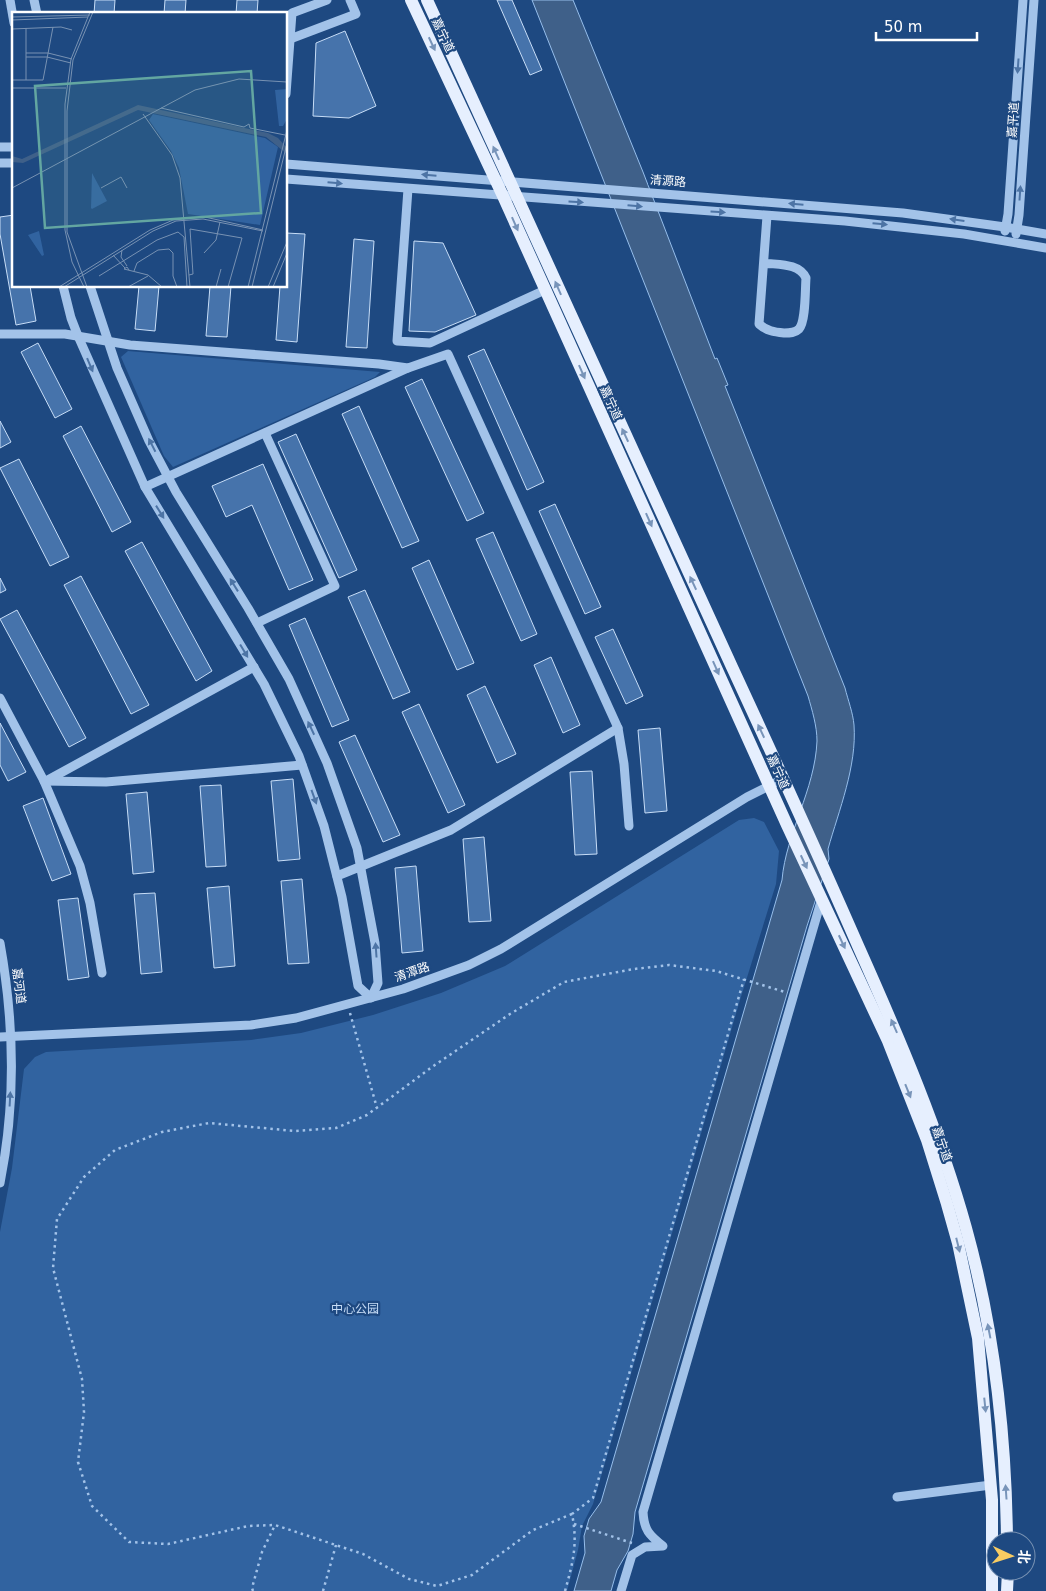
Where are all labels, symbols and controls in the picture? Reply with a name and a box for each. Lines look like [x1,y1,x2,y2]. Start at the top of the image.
scale bar [876,10,977,42]
inset map [12,12,288,288]
street label: 嘉宁道 [429,16,457,54]
text: 50 m [884,18,922,36]
one-way arrow [428,37,436,51]
one-way arrow [1014,58,1022,74]
street label: 嘉平道 [1005,102,1021,138]
one-way arrow [492,146,500,160]
one-way arrow [421,171,437,179]
street label: 清源路 [650,173,686,189]
one-way arrow [327,179,343,187]
one-way arrow [1017,185,1025,201]
one-way arrow [568,198,584,206]
one-way arrow [787,200,803,208]
one-way arrow [627,203,643,211]
one-way arrow [711,209,727,217]
one-way arrow [949,216,965,224]
one-way arrow [512,217,520,231]
one-way arrow [873,221,889,229]
one-way arrow [553,280,562,295]
one-way arrow [87,358,94,373]
one-way arrow [579,365,587,379]
street label: 嘉宁道 [597,384,625,422]
one-way arrow [621,428,629,442]
one-way arrow [148,438,156,453]
one-way arrow [155,505,165,518]
one-way arrow [646,513,654,527]
one-way arrow [689,576,697,590]
one-way arrow [230,579,239,592]
one-way arrow [240,644,249,657]
one-way arrow [712,661,721,676]
one-way arrow [307,721,315,735]
one-way arrow [757,723,765,738]
street label: 嘉宁道 [764,753,792,791]
one-way arrow [310,790,318,805]
one-way arrow [801,855,809,869]
one-way arrow [838,935,846,949]
one-way arrow [371,942,379,958]
street label: 清潭路 [393,960,431,984]
street label: 嘉河道 [10,967,28,1005]
one-way arrow [889,1019,897,1033]
one-way arrow [904,1084,912,1099]
one-way arrow [6,1091,14,1107]
street label: 嘉宁道 [930,1125,954,1163]
one-way arrow [954,1238,962,1253]
park label: 中心公园 [331,1302,379,1316]
one-way arrow [985,1323,993,1338]
one-way arrow [981,1398,989,1414]
one-way arrow [1002,1484,1010,1500]
north arrow [986,1531,1036,1581]
text: 北 [1015,1549,1032,1564]

